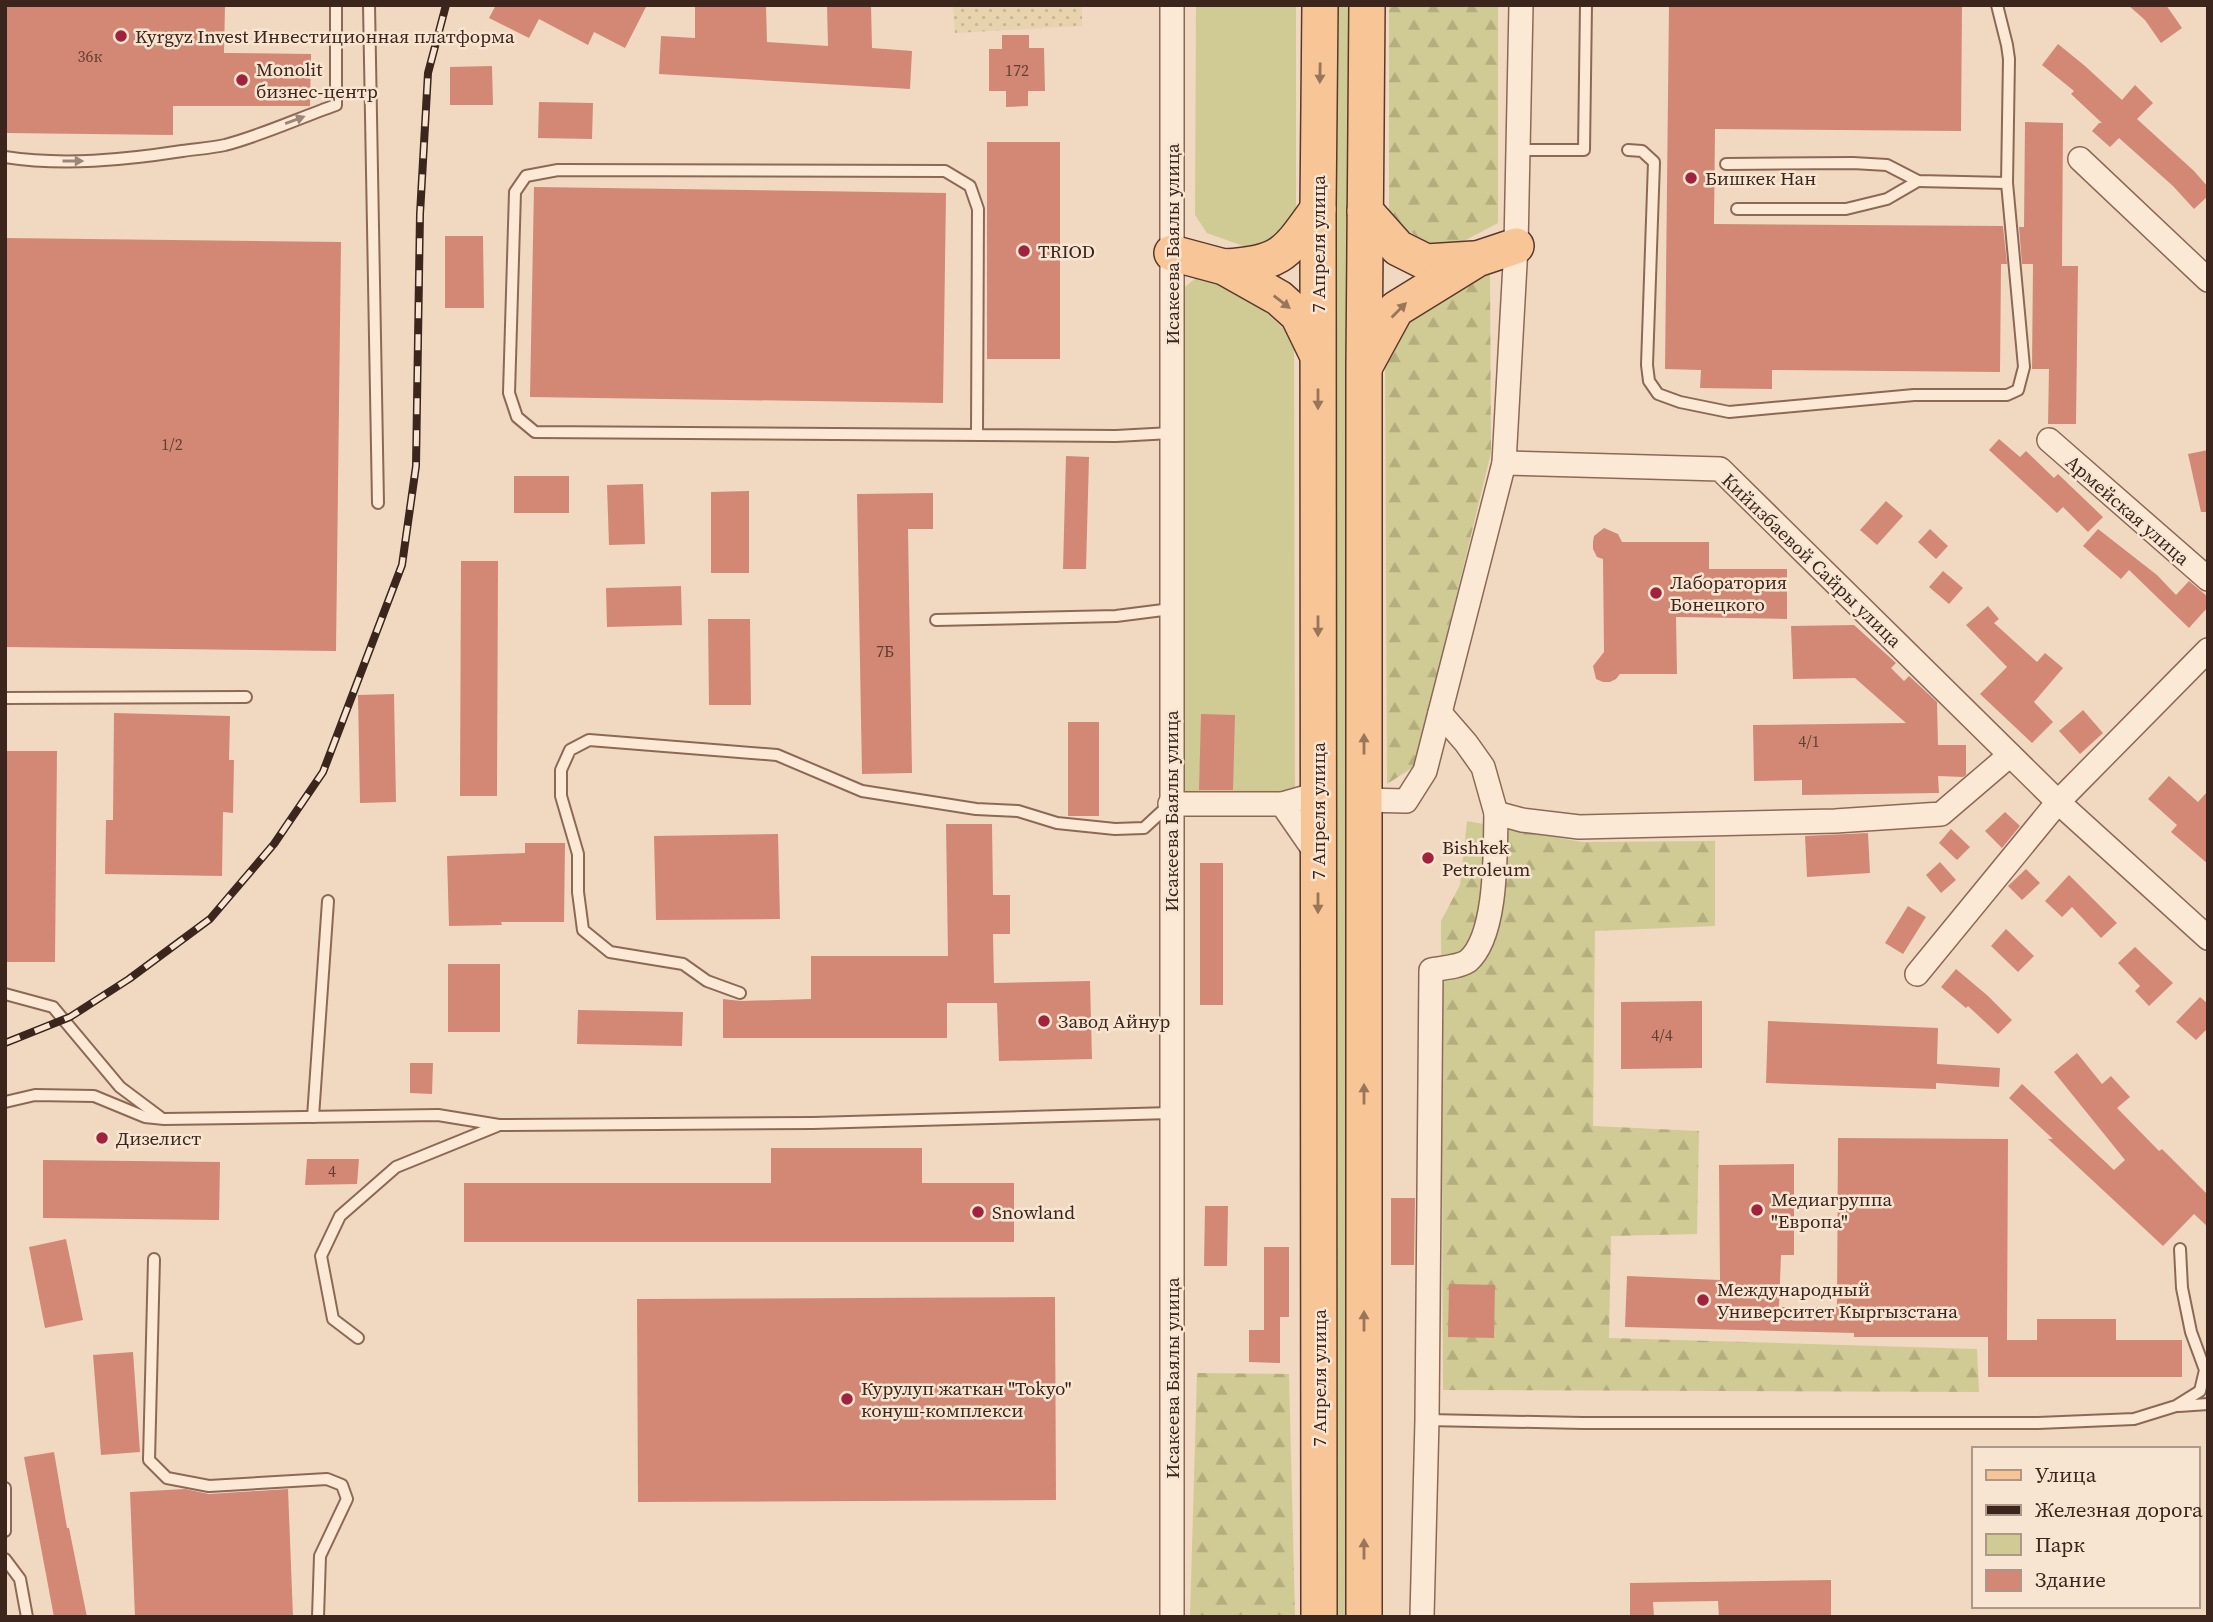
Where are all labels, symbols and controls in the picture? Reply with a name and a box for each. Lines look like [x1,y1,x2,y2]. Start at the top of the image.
place label: Kyrgyz Invest Инвестиционная платформа [135,23,515,49]
marker: Kyrgyz Invest Инвестиционная платформа [113,28,129,44]
house number: 36к [78,45,103,67]
place label: Monolit бизнес-центр [256,56,378,104]
house number: 172 [1005,59,1029,81]
one-way arrow [1314,63,1325,85]
marker: Monolit бизнес-центр [234,72,250,88]
one-way arrow [285,114,306,125]
street label: Исакеева Баялы улица [1159,143,1185,345]
one-way arrow [62,155,84,167]
place label: Бишкек Нан [1705,165,1816,191]
marker: Бишкек Нан [1683,170,1699,186]
street label: 7 Апреля улица [1305,175,1331,313]
place label: TRIOD [1038,238,1095,264]
marker: TRIOD [1016,243,1032,259]
one-way arrow [1272,294,1290,309]
one-way arrow [1391,301,1408,318]
one-way arrow [1312,388,1324,410]
house number: 1/2 [161,433,183,455]
street label: Армейская улица [2061,449,2196,571]
street label: Кийизбаевой Сайры улица [1716,467,1908,653]
place label: Лаборатория Бонецкого [1670,569,1787,617]
marker: Лаборатория Бонецкого [1648,585,1664,601]
one-way arrow [1312,616,1324,638]
house number: 7Б [876,640,894,662]
street label: Исакеева Баялы улица [1158,710,1184,912]
house number: 4/1 [1798,730,1820,752]
one-way arrow [1358,732,1370,754]
street label: 7 Апреля улица [1305,742,1331,880]
place label: Bishkek Petroleum [1442,834,1530,882]
marker: Bishkek Petroleum [1420,850,1436,866]
one-way arrow [1312,892,1324,914]
place label: Завод Айнур [1058,1008,1170,1034]
marker: Завод Айнур [1036,1013,1052,1029]
house number: 4/4 [1651,1024,1673,1046]
one-way arrow [1358,1082,1370,1104]
place label: Дизелист [116,1125,201,1151]
marker: Дизелист [94,1130,110,1146]
house number: 4 [328,1160,336,1182]
place label: Медиагруппа "Европа" [1771,1186,1893,1234]
place label: Snowland [992,1199,1075,1225]
marker: Медиагруппа "Европа" [1749,1202,1765,1218]
marker: Snowland [970,1204,986,1220]
place label: Международный Университет Кыргызстана [1717,1276,1958,1324]
street label: Исакеева Баялы улица [1159,1277,1185,1479]
marker: Международный Университет Кыргызстана [1695,1292,1711,1308]
street label: 7 Апреля улица [1306,1309,1332,1447]
one-way arrow [1358,1310,1370,1332]
place label: Курулуп жаткан "Tokyo" конуш-комплекси [861,1375,1072,1423]
marker: Курулуп жаткан "Tokyo" конуш-комплекси [839,1391,855,1407]
legend [1972,1447,2199,1608]
text: Улица [2035,1460,2097,1489]
text: Железная дорога [2035,1495,2203,1524]
text: Парк [2035,1530,2085,1559]
one-way arrow [1358,1537,1370,1559]
text: Здание [2035,1565,2106,1594]

